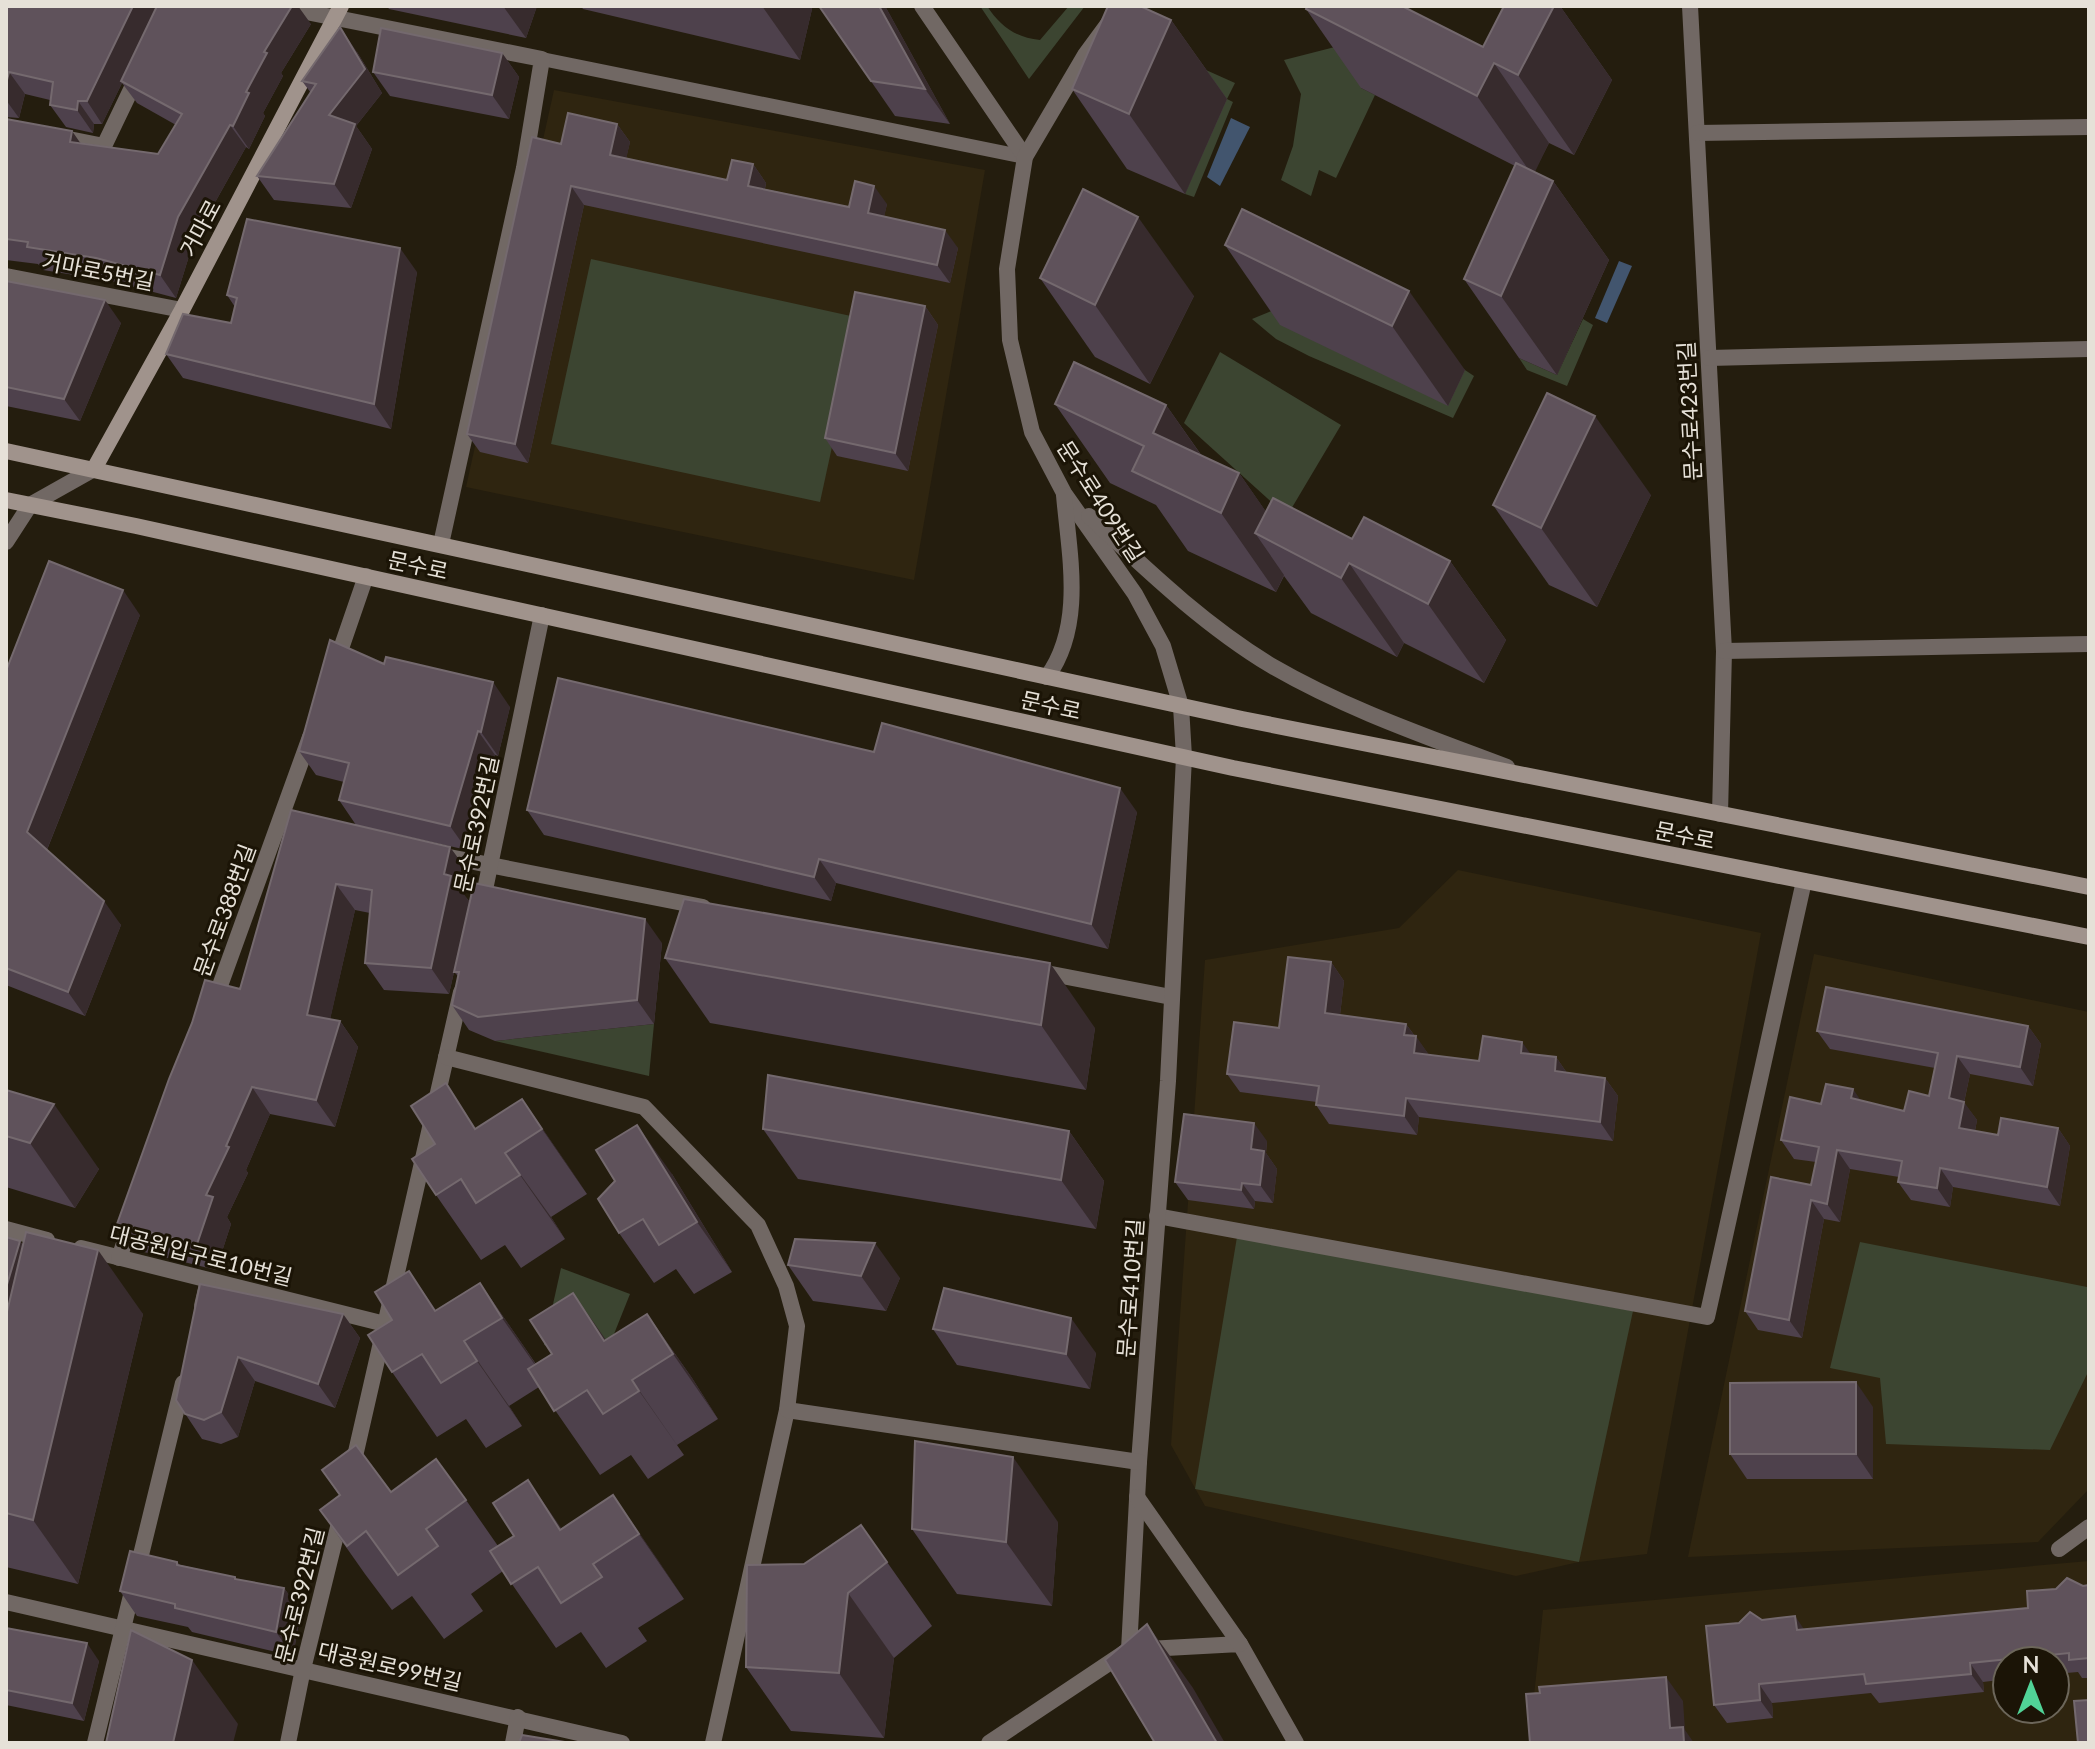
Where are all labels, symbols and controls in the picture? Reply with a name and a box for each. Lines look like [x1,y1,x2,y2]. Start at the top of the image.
street label: 거마로 [174,195,226,261]
street label: 거마로5번길 [39,247,157,295]
street label: 문수로423번길 [1672,341,1706,481]
street label: 문수로409번길 [1052,435,1150,567]
street label: 문수로 [385,545,451,585]
street label: 문수로 [1018,685,1084,725]
street label: 문수로392번길 [448,753,504,895]
street label: 문수로 [1653,816,1717,854]
street label: 문수로388번길 [187,840,261,980]
street label: 문수로410번길 [1112,1217,1148,1359]
street label: 대공원입구로10번길 [107,1219,295,1291]
street label: 문수로392번길 [269,1524,329,1666]
street label: 대공원로99번길 [315,1636,465,1696]
north arrow [1991,1645,2071,1725]
text: N [2023,1651,2039,1678]

